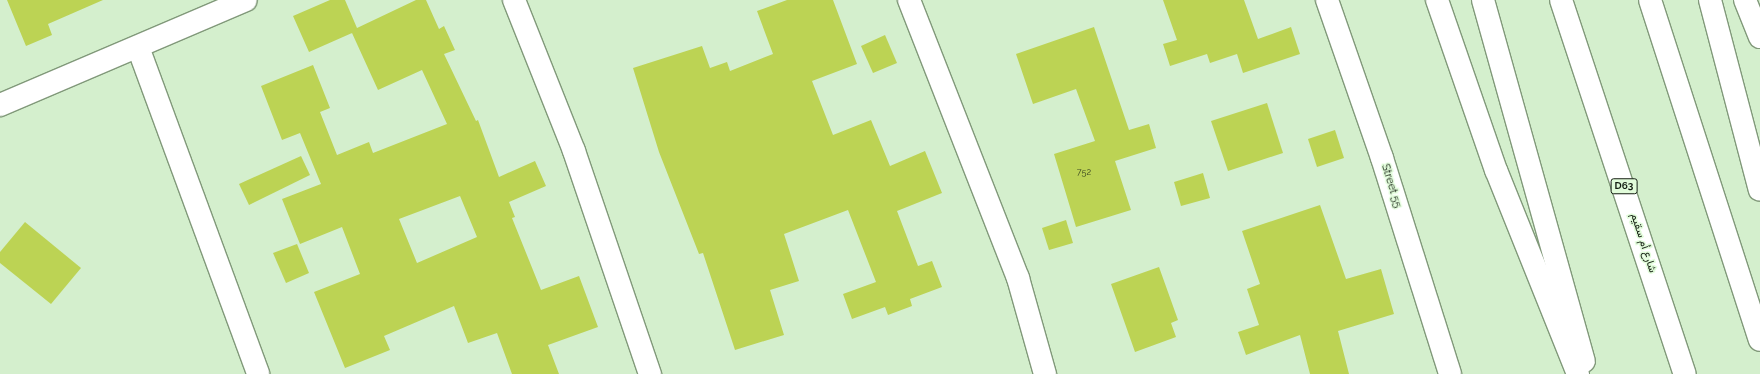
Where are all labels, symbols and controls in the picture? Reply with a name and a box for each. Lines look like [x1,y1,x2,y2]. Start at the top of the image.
street label: Street 55 [1378,162,1404,210]
house number: 752 [1077,167,1091,177]
road number: D63 [1610,178,1638,194]
street label: شارع أم سقيم [1627,212,1659,274]

